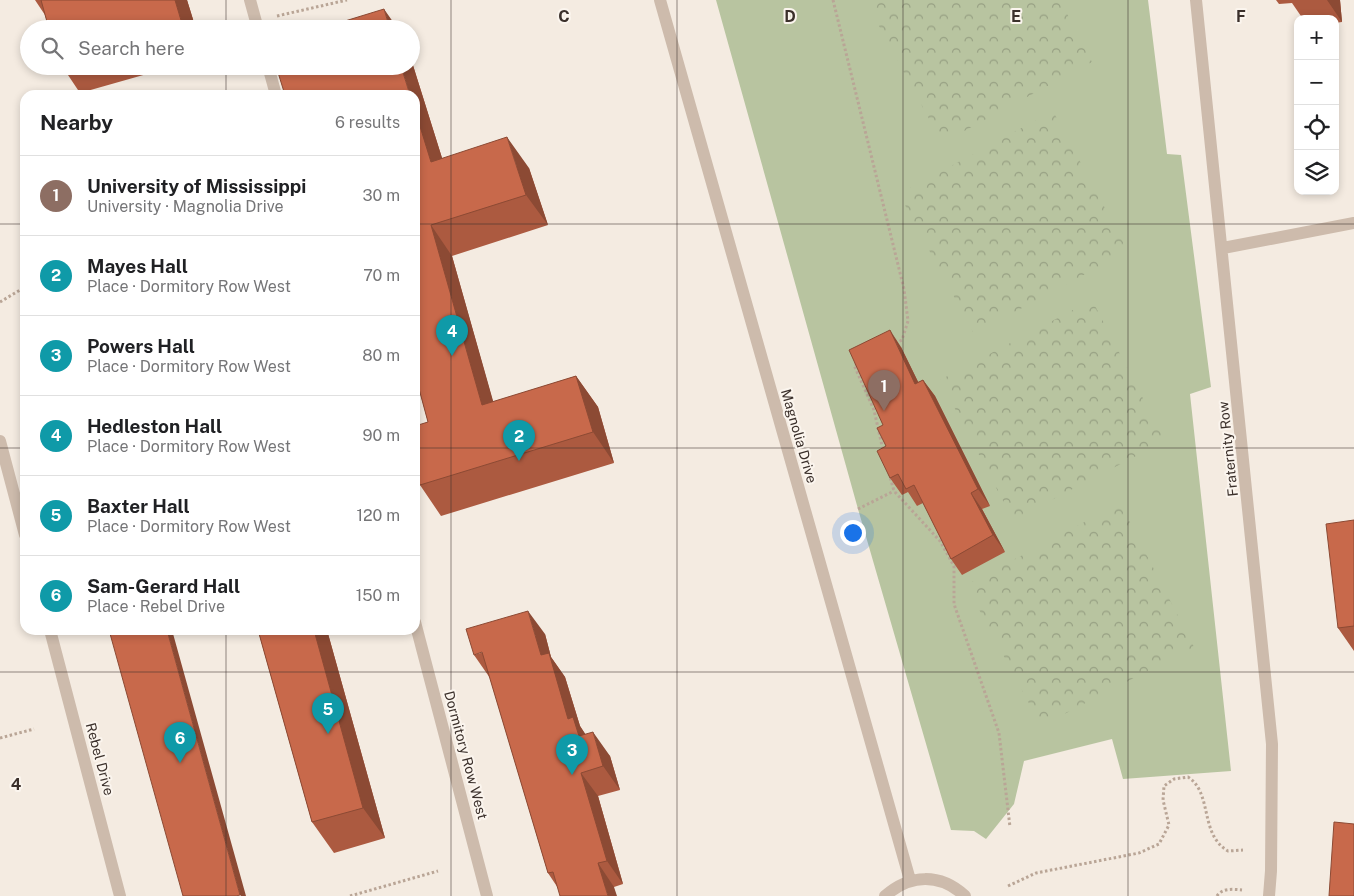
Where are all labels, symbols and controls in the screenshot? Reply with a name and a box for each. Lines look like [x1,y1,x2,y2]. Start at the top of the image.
text: C [558,7,570,26]
text: D [784,7,796,26]
text: E [1011,7,1021,26]
text: F [1236,7,1246,26]
map controls [1294,15,1339,195]
button: + [1294,15,1339,60]
search box [20,20,420,75]
icon: search [38,34,66,62]
text: Search here [78,37,185,59]
button: − [1294,60,1339,105]
button: locate [1294,105,1339,150]
text: Nearby [40,110,113,135]
text: 6 results [335,113,400,132]
button: layers [1294,150,1339,195]
text: University of Mississippi [87,175,306,197]
text: 1 [53,186,59,205]
text: 30 m [363,186,400,205]
text: University · Magnolia Drive [87,197,284,216]
text: Mayes Hall [87,255,188,277]
text: 2 [51,266,61,285]
text: 70 m [363,266,400,285]
text: Place · Dormitory Row West [87,277,291,296]
pin: 4 [436,315,468,356]
text: Powers Hall [87,335,195,357]
text: 3 [51,346,61,365]
text: 80 m [362,346,400,365]
text: Place · Dormitory Row West [87,357,291,376]
pin: 1 [868,370,900,411]
street label: Magnolia Drive [778,387,820,485]
street label: Fraternity Row [1215,401,1241,497]
text: Hedleston Hall [87,415,222,437]
pin: 2 [503,420,535,461]
text: 4 [51,426,61,445]
text: 90 m [363,426,400,445]
text: Place · Dormitory Row West [87,437,291,456]
text: Baxter Hall [87,495,190,517]
text: 5 [51,506,61,525]
text: 120 m [356,506,400,525]
text: Place · Dormitory Row West [87,517,291,536]
your location [840,520,866,546]
text: Sam-Gerard Hall [87,575,240,597]
text: 6 [51,586,61,605]
text: 150 m [356,586,400,605]
text: Place · Rebel Drive [87,597,225,616]
street label: Dormitory Row West [441,689,491,821]
pin: 5 [312,693,344,734]
street label: Rebel Drive [83,721,117,797]
pin: 6 [164,722,196,763]
pin: 3 [556,734,588,775]
text: 4 [11,775,22,794]

